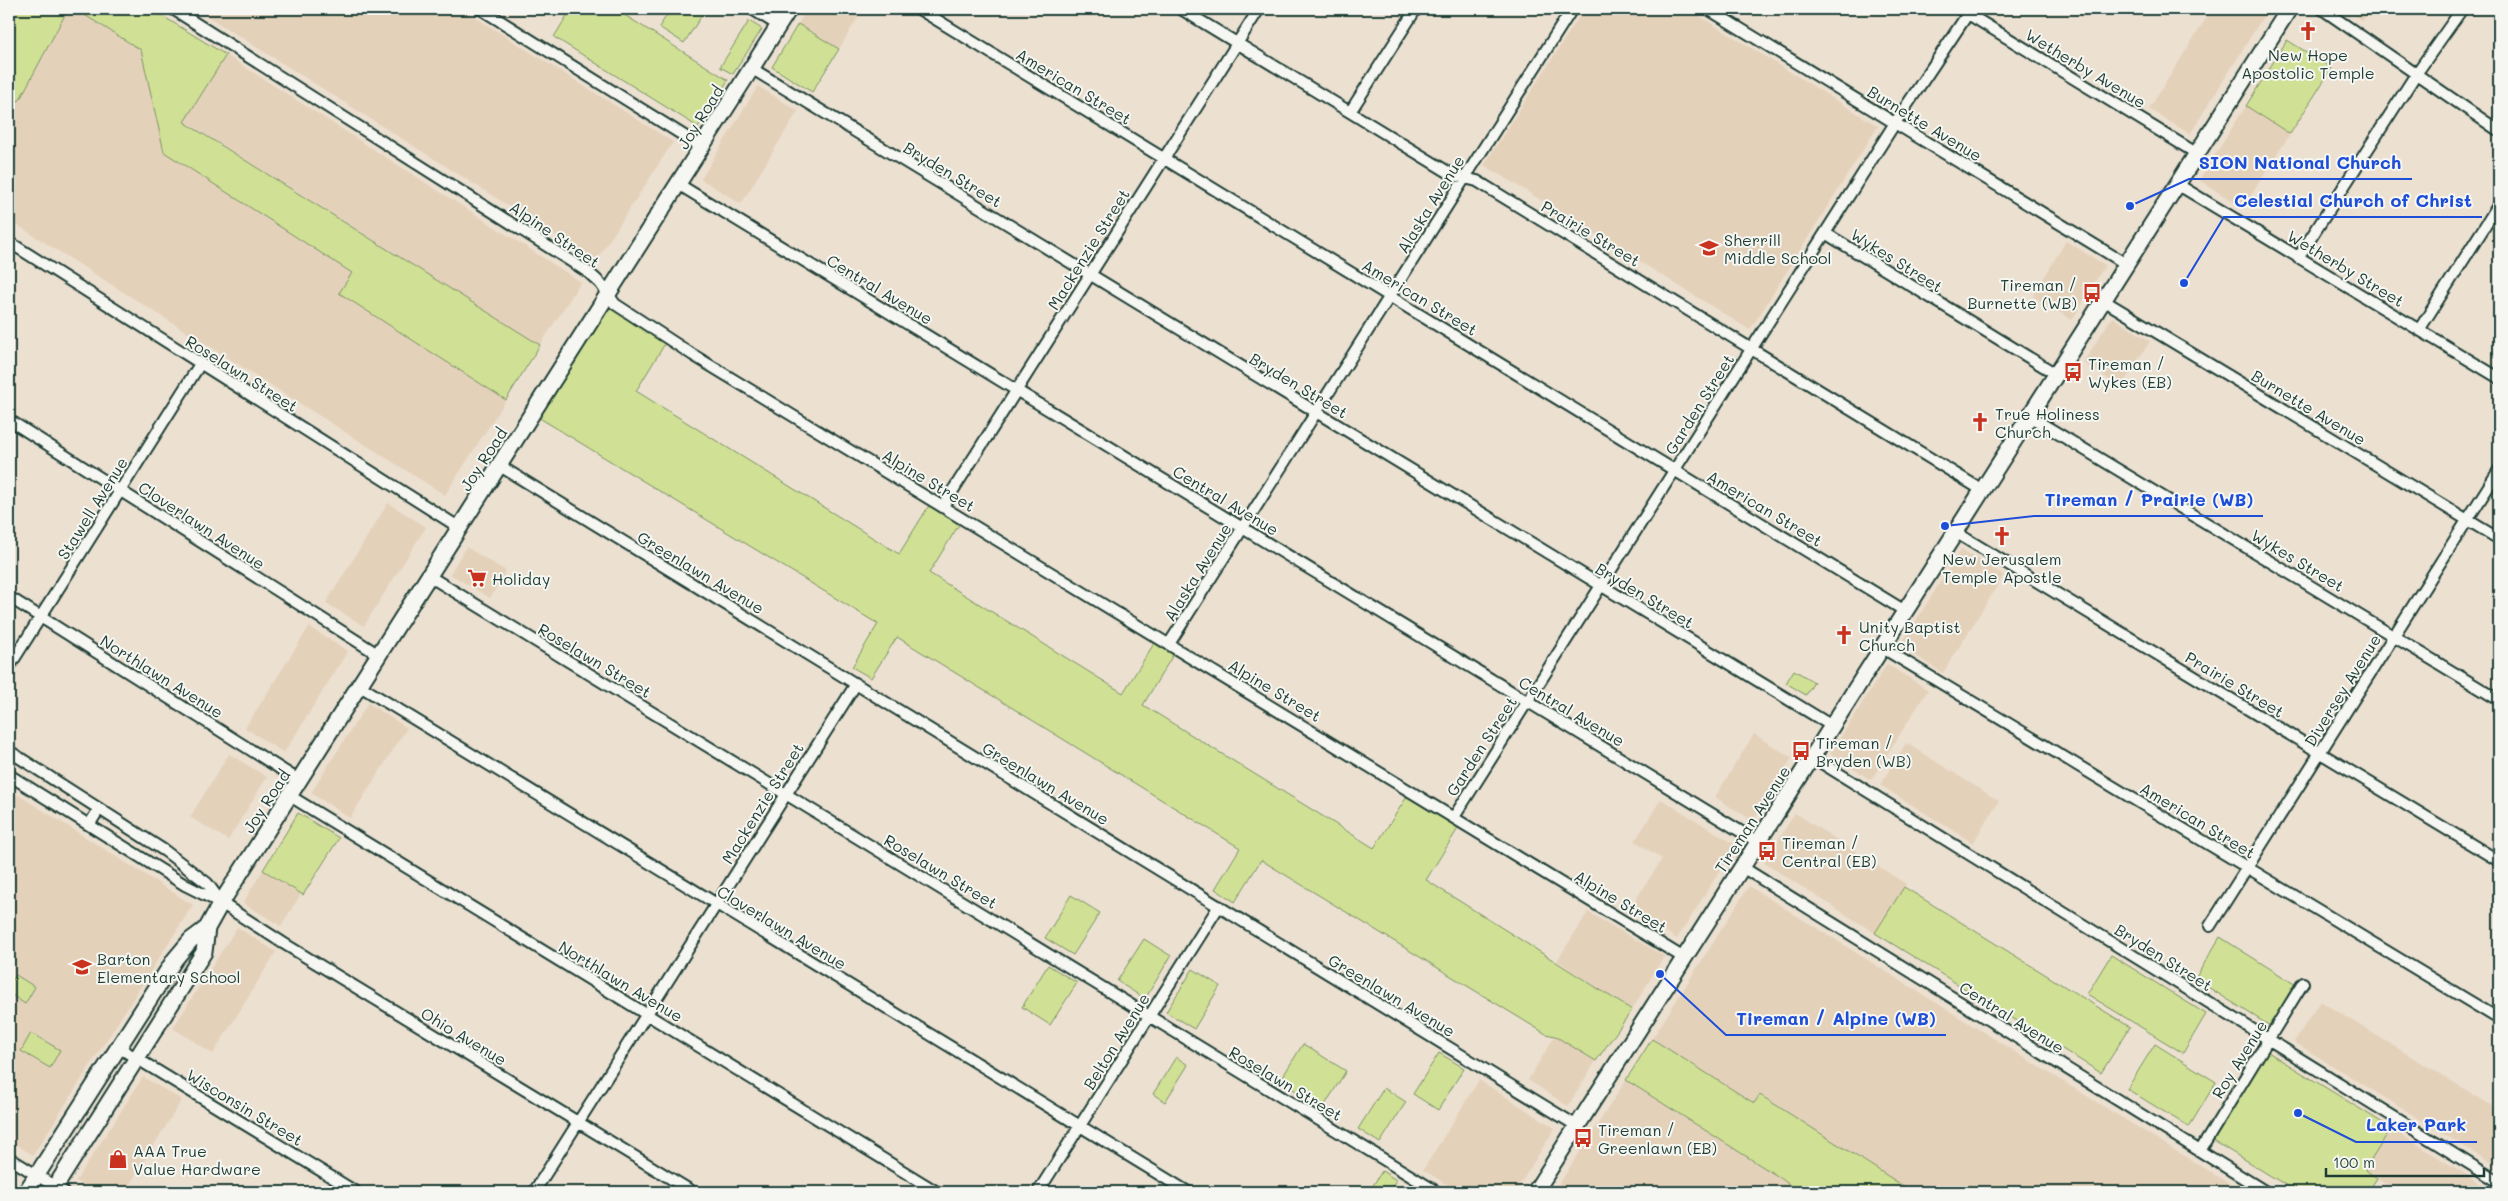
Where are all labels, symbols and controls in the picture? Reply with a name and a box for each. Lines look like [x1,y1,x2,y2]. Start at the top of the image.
church icon: New Hope Apostolic Temple [2297,20,2319,42]
street label: Wetherby Avenue [2022,24,2150,112]
street label: American Street [1012,43,1136,129]
place label: New Hope Apostolic Temple [2241,44,2375,83]
street label: Joy Road [672,81,728,153]
street label: Burnette Avenue [1864,81,1986,165]
street label: Bryden Street [900,136,1006,212]
callout: SION National Church [2189,146,2412,179]
text: SION National Church [2199,150,2401,174]
street label: Alaska Avenue [1391,151,1469,257]
street label: Mackenzie Street [1042,184,1134,314]
callout: Celestial Church of Christ [2224,184,2482,217]
text: Celestial Church of Christ [2234,188,2472,212]
street label: Prairie Street [1538,195,1644,271]
street label: Alpine Street [506,196,604,272]
street label: Wykes Street [1847,223,1947,297]
street label: Wetherby Street [2284,225,2408,311]
place label: Sherrill Middle School [1724,229,1831,268]
school or university icon: Sherrill Middle School [1698,237,1720,259]
street label: Central Avenue [823,249,937,329]
street label: American Street [1358,254,1482,340]
place label: Tireman / Burnette (WB) [1968,274,2077,313]
bus stop icon: Tireman / Burnette (WB) [2081,282,2103,304]
street label: Roselawn Street [182,330,302,416]
street label: Bryden Street [1246,347,1352,423]
street label: Garden Street [1660,350,1738,458]
place label: Tireman / Wykes (EB) [2088,353,2172,392]
bus stop icon: Tireman / Wykes (EB) [2062,361,2084,383]
street label: Burnette Avenue [2248,365,2370,449]
place label: True Holiness Church [1995,403,2100,442]
church icon: True Holiness Church [1969,411,1991,433]
street label: Joy Road [455,423,511,495]
street label: Alpine Street [879,444,979,516]
street label: Stawell Avenue [52,453,132,563]
street label: Central Avenue [1169,460,1283,540]
street label: American Street [1703,465,1827,551]
street label: Cloverlawn Avenue [135,476,269,574]
callout: Tireman / Prairie (WB) [2034,483,2263,516]
text: Tireman / Prairie (WB) [2045,487,2253,511]
street label: Alaska Avenue [1158,519,1236,625]
street label: Wykes Street [2248,524,2348,596]
church icon: New Jerusalem Temple Apostle [1991,525,2013,547]
street label: Greenlawn Avenue [634,526,768,618]
place label: New Jerusalem Temple Apostle [1942,548,2062,587]
street label: Bryden Street [1592,557,1698,633]
supermarket icon: Holiday [466,567,488,589]
place label: Holiday [492,568,550,589]
place label: Unity Baptist Church [1859,616,1960,655]
street label: Roselawn Street [534,618,656,702]
church icon: Unity Baptist Church [1833,624,1855,646]
street label: Northlawn Avenue [97,630,227,722]
street label: Diversey Avenue [2299,630,2385,750]
street label: Prairie Street [2182,646,2288,722]
street label: Alpine Street [1225,654,1325,726]
street label: Central Avenue [1515,671,1629,751]
street label: Garden Street [1441,692,1521,800]
place label: Tireman / Bryden (WB) [1816,732,1911,771]
street label: Greenlawn Avenue [979,737,1113,829]
street label: Mackenzie Street [716,738,808,868]
bus stop icon: Tireman / Bryden (WB) [1790,740,1812,762]
street label: Tireman Avenue [1709,761,1795,877]
street label: Joy Road [238,765,294,837]
street label: American Street [2136,777,2260,863]
street label: Roselawn Street [880,829,1002,913]
place label: Tireman / Central (EB) [1782,832,1876,871]
bus stop icon: Tireman / Central (EB) [1756,840,1778,862]
street label: Alpine Street [1571,865,1671,937]
street label: Cloverlawn Avenue [714,880,850,974]
street label: Bryden Street [2111,919,2217,995]
street label: Northlawn Avenue [555,936,687,1026]
place label: Barton Elementary School [97,948,241,987]
street label: Greenlawn Avenue [1325,949,1459,1041]
school or university icon: Barton Elementary School [71,956,93,978]
street label: Central Avenue [1956,976,2068,1058]
street label: Belton Avenue [1078,989,1154,1093]
street label: Ohio Avenue [417,1002,511,1070]
callout: Tireman / Alpine (WB) [1726,1002,1946,1035]
text: Tireman / Alpine (WB) [1736,1006,1936,1030]
street label: Roy Avenue [2207,1016,2271,1102]
street label: Roselawn Street [1225,1041,1347,1125]
street label: Wisconsin Street [183,1064,307,1150]
callout: Laker Park [2356,1109,2477,1142]
text: Laker Park [2366,1112,2466,1136]
place label: Tireman / Greenlawn (EB) [1598,1119,1717,1158]
bus stop icon: Tireman / Greenlawn (EB) [1572,1127,1594,1149]
place label: AAA True Value Hardware [133,1140,261,1179]
scale bar [2326,1146,2483,1178]
shop icon: AAA True Value Hardware [107,1148,129,1170]
text: 100 m [2333,1152,2375,1172]

